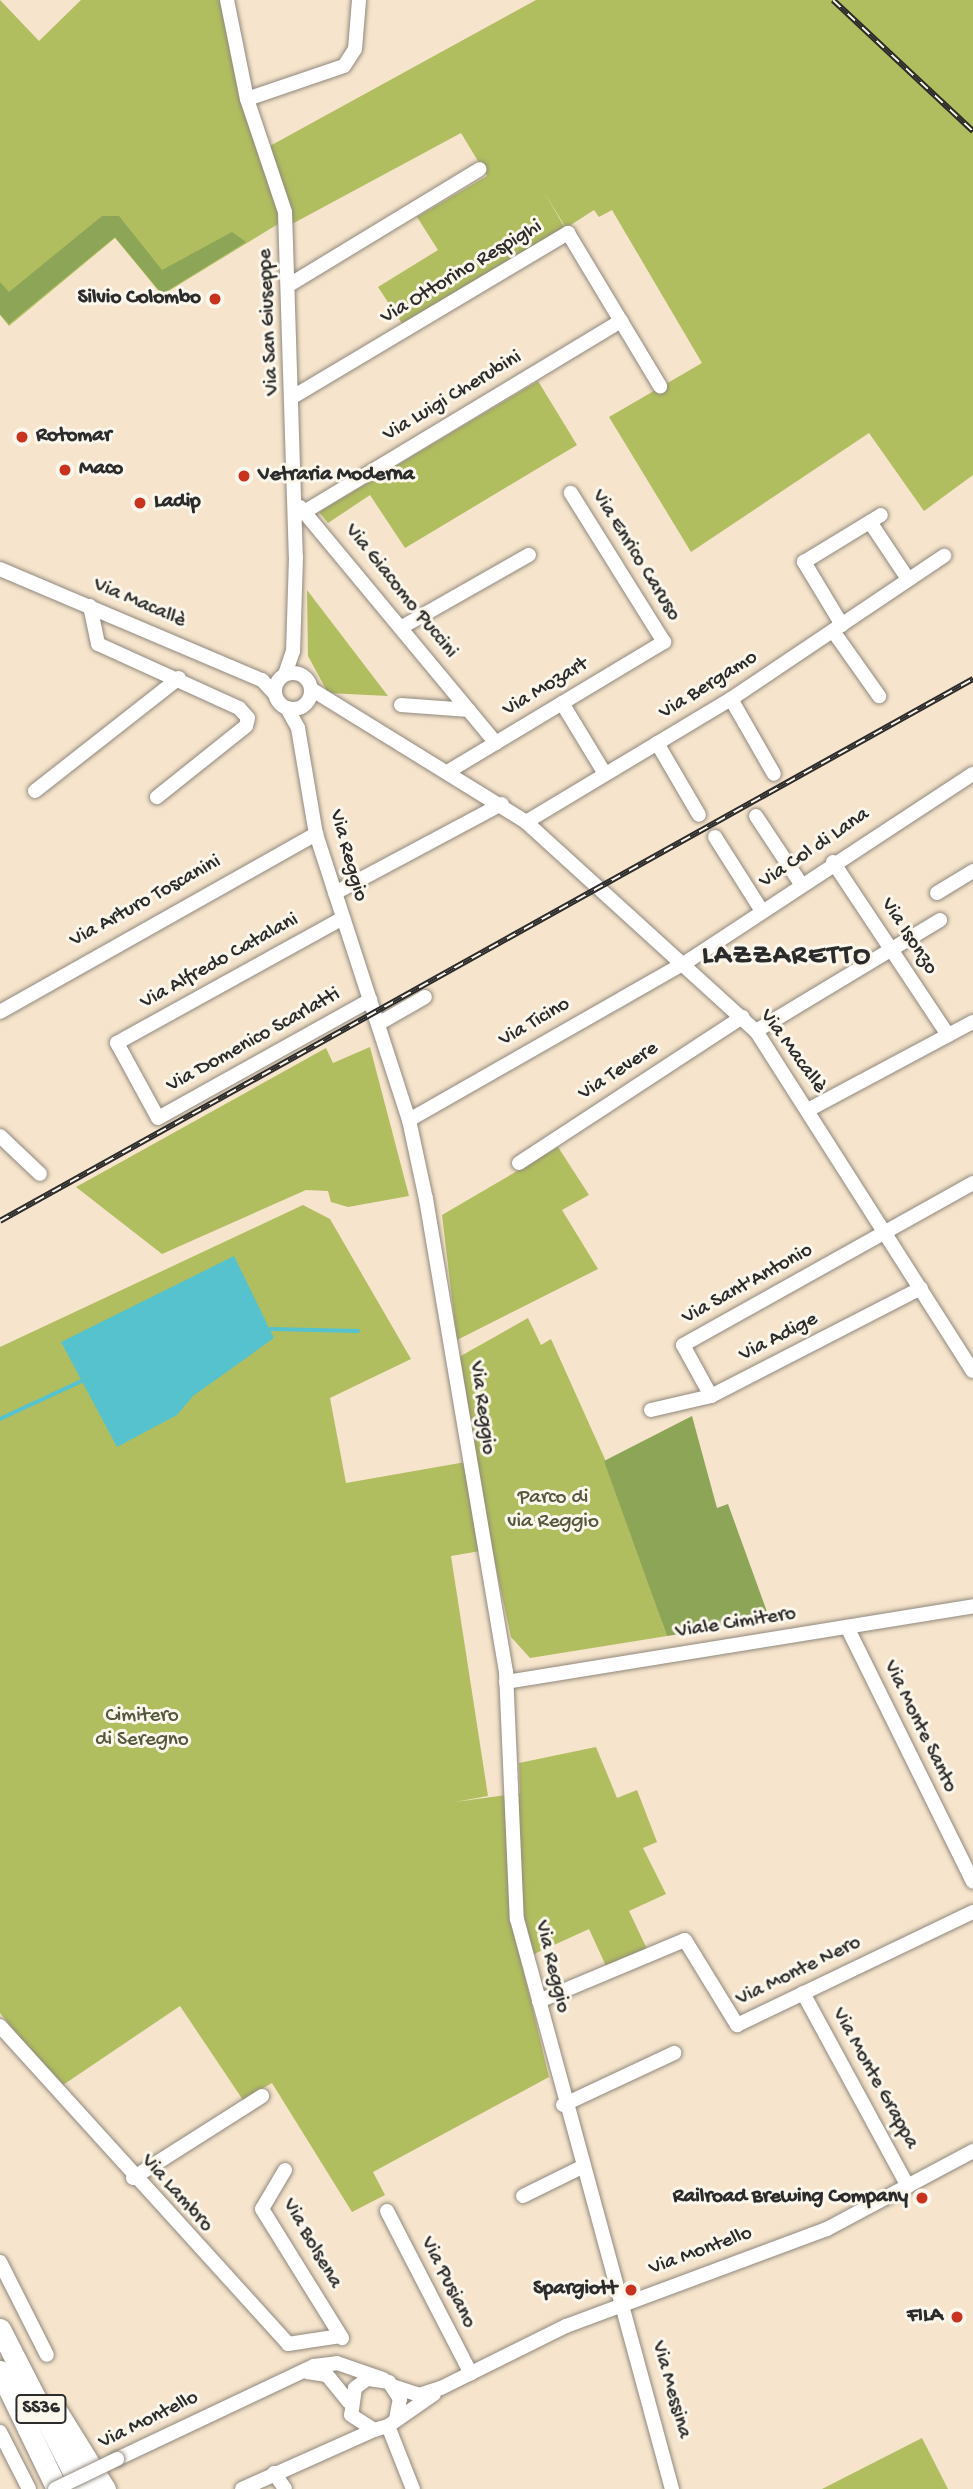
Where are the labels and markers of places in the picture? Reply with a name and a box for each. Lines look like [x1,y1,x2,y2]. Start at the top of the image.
place label: Silvio Colombo [78,286,201,312]
marker: Silvio Colombo [207,291,223,307]
place label: Rotomar [36,424,111,450]
marker: Rotomar [14,429,30,445]
place label: Maco [79,457,123,483]
marker: Maco [57,462,73,478]
place label: Vetraria Moderna [258,463,414,489]
marker: Vetraria Moderna [236,468,252,484]
place label: Ladip [154,490,201,516]
marker: Ladip [132,495,148,511]
place label: Railroad Brewing Company [673,2185,908,2211]
marker: Railroad Brewing Company [914,2190,930,2206]
place label: Spargiott [533,2277,617,2303]
marker: Spargiott [623,2282,639,2298]
place label: FILA [907,2304,943,2330]
marker: FILA [949,2309,965,2325]

